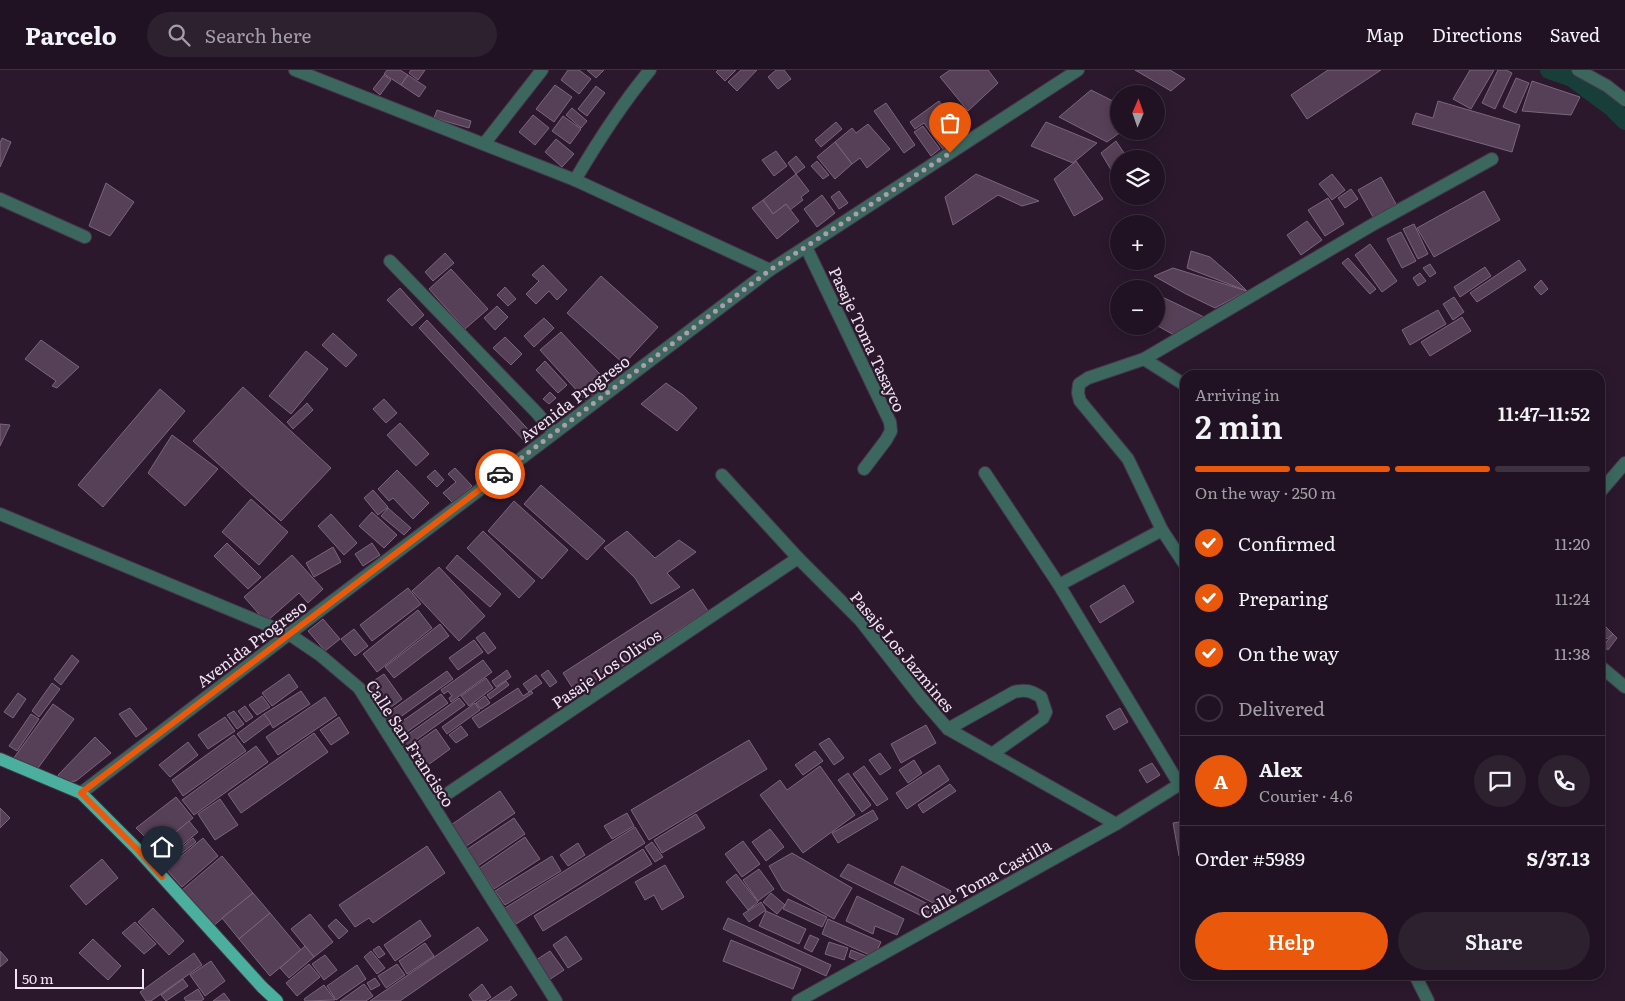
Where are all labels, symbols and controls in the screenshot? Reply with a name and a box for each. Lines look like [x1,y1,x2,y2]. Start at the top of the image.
search box [147,12,497,57]
text: Parcelo [25,17,117,52]
icon: search [165,21,193,49]
text: Search here [205,21,311,49]
text: Map [1366,21,1404,48]
text: Directions [1432,21,1522,48]
text: Saved [1550,21,1600,48]
north arrow [1110,85,1165,140]
map controls [1110,85,1165,335]
pin [929,102,971,153]
icon: bag [936,109,964,137]
button: layers [1110,150,1165,205]
button: + [1110,215,1165,270]
street label: Pasaje Toma Tasayco [824,262,912,416]
button: − [1110,280,1165,335]
street label: Avenida Progreso [514,349,634,447]
text: Arriving in [1195,382,1280,406]
text: 11:47–11:52 [1498,399,1590,427]
text: 2 min [1195,401,1283,449]
courier [475,449,525,499]
icon: car [486,460,514,488]
text: On the way · 250 m [1195,480,1336,504]
icon: check [1195,529,1223,557]
text: Confirmed [1238,529,1336,557]
text: 11:20 [1554,531,1590,555]
icon: check [1195,584,1223,612]
text: Preparing [1238,584,1328,612]
street label: Pasaje Los Jazmines [845,585,961,717]
text: 11:24 [1555,586,1590,610]
street label: Avenida Progreso [191,594,311,692]
street label: Pasaje Los Olivos [546,622,666,714]
icon: check [1195,639,1223,667]
text: On the way [1238,639,1339,667]
text: 11:38 [1554,641,1590,665]
street label: Calle San Francisco [361,675,461,811]
text: Delivered [1238,694,1325,722]
text: Alex [1259,755,1302,783]
button: chat [1474,755,1526,807]
button: phone [1538,755,1590,807]
text: A [1214,767,1228,795]
text: Courier · 4.6 [1259,783,1353,807]
pin [141,826,183,877]
street label: Calle Toma Castilla [915,832,1055,924]
icon: home [148,833,176,861]
text: Order #5989 [1195,844,1305,872]
text: S/37.13 [1526,844,1590,872]
button: Help [1195,912,1388,970]
button: Share [1398,912,1590,970]
scale bar [15,966,144,989]
text: 50 m [22,968,54,988]

